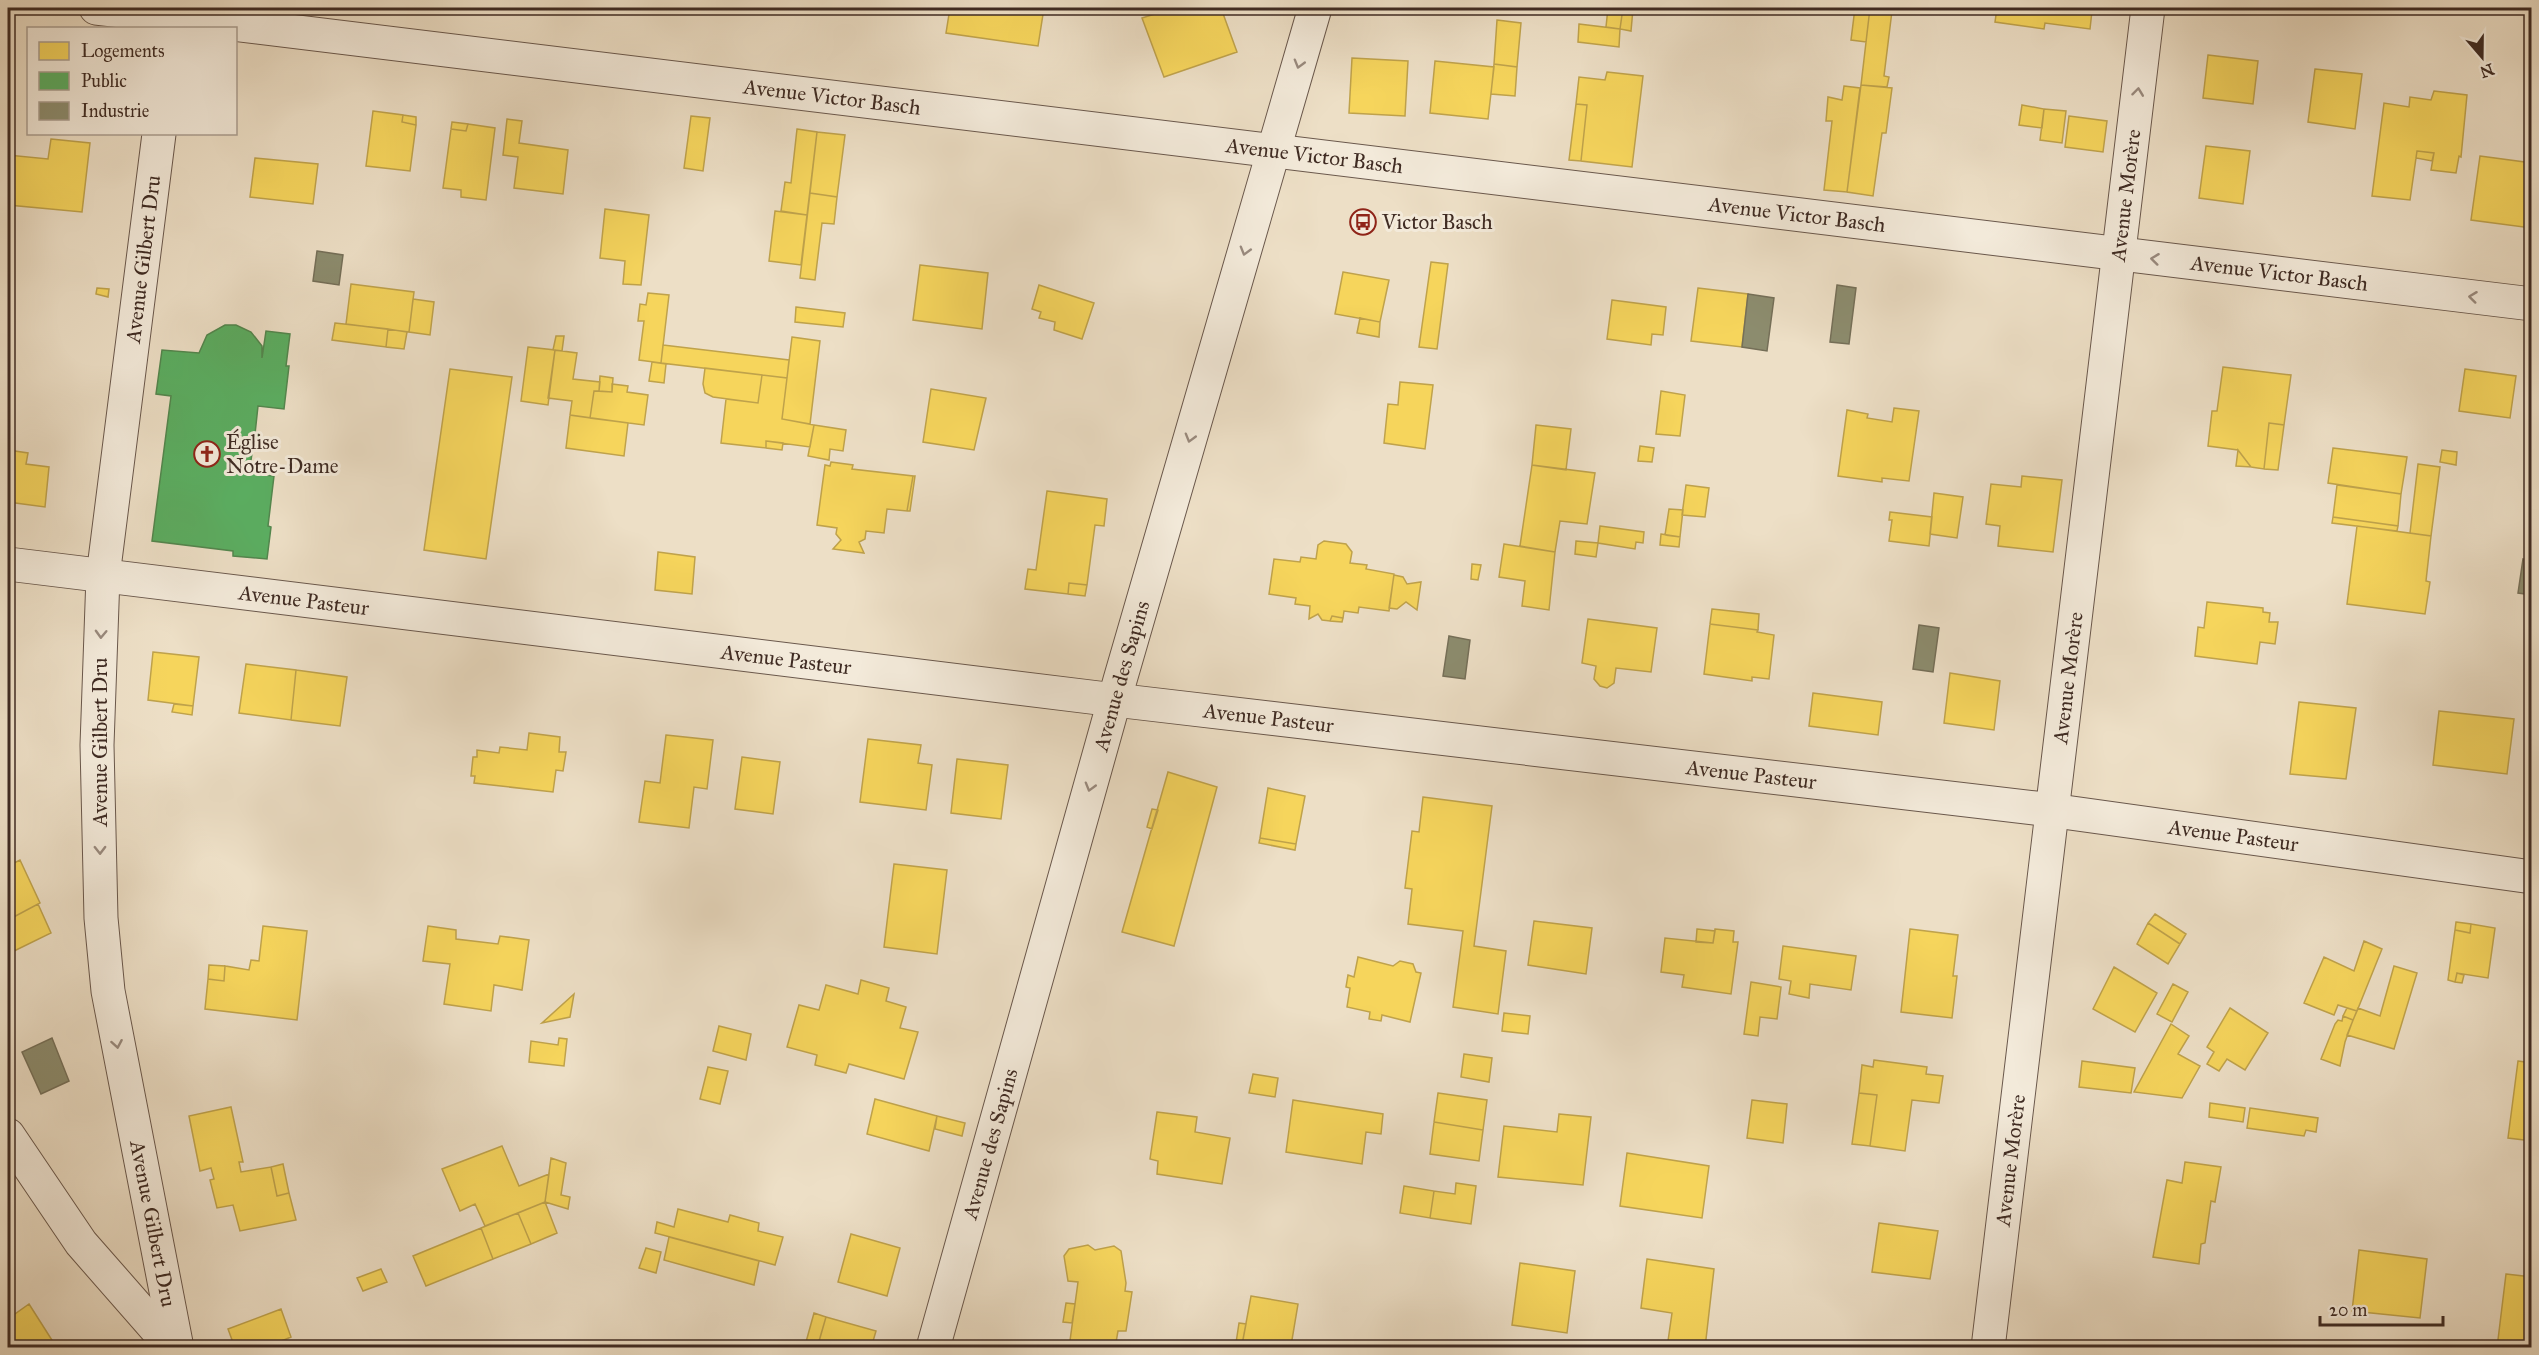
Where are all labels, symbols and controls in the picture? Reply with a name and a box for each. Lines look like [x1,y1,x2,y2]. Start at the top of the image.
legend [27,27,237,135]
north arrow [2452,27,2512,87]
text: Logements [81,40,165,63]
one-way arrow [1294,58,1306,69]
text: N [2477,59,2497,82]
text: Public [81,70,127,92]
street label: Avenue Victor Basch [741,73,922,121]
one-way arrow [2131,88,2144,97]
text: Industrie [81,100,149,122]
street label: Avenue Morère [2105,128,2146,264]
street label: Avenue Victor Basch [1223,132,1405,180]
street label: Avenue Gilbert Dru [120,174,166,345]
street label: Avenue Victor Basch [1706,191,1887,238]
bus stop icon: Victor Basch [1348,207,1378,237]
place label: Victor Basch [1381,209,1493,235]
one-way arrow [1240,245,1252,256]
street label: Avenue Victor Basch [2188,249,2370,297]
one-way arrow [2150,253,2159,266]
one-way arrow [2469,292,2478,304]
place label: Église Notre-Dame [226,428,339,479]
one-way arrow [1185,433,1198,443]
church icon: Église Notre-Dame [192,439,222,469]
street label: Avenue Pasteur [236,579,371,621]
street label: Avenue des Sapins [1087,598,1155,755]
street label: Avenue Morère [2047,610,2089,746]
one-way arrow [95,630,108,639]
street label: Avenue Pasteur [719,639,853,681]
street label: Avenue Gilbert Dru [87,658,113,827]
street label: Avenue Pasteur [1201,697,1335,739]
street label: Avenue Pasteur [1684,754,1818,795]
one-way arrow [1085,781,1097,792]
street label: Avenue Pasteur [2166,814,2300,857]
one-way arrow [93,846,106,855]
one-way arrow [110,1039,123,1049]
street label: Avenue des Sapins [956,1066,1024,1223]
street label: Avenue Morère [1990,1093,2031,1229]
street label: Avenue Gilbert Dru [124,1137,182,1309]
scale bar [2320,1289,2443,1327]
text: 20 m [2329,1299,2367,1321]

